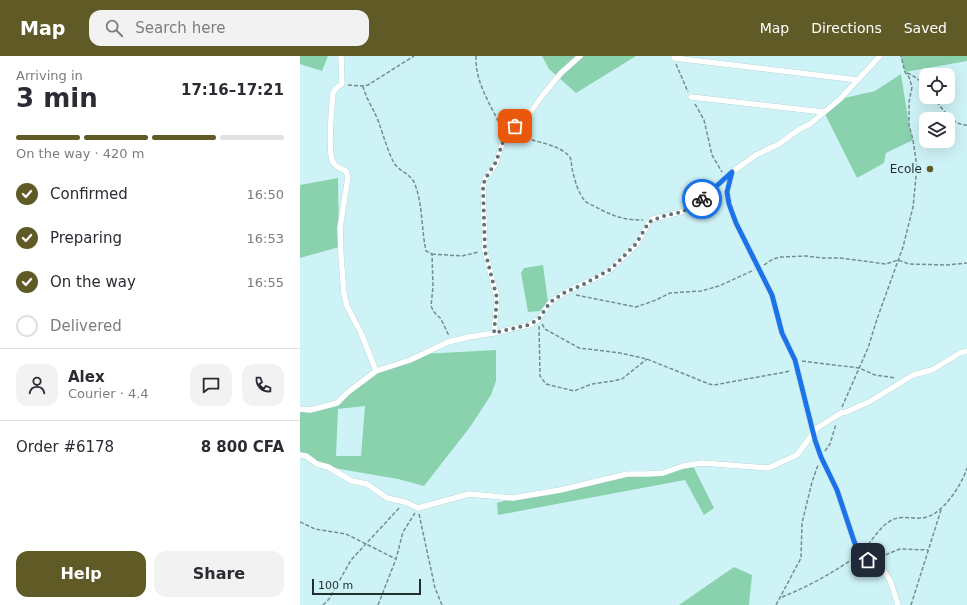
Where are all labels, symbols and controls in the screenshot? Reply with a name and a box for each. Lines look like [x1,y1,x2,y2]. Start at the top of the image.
search box [89,10,369,46]
text: Map [20,17,65,39]
icon: search [103,17,125,39]
text: Search here [135,19,225,37]
text: Map [760,20,789,36]
text: Directions [811,20,882,36]
text: Saved [904,20,947,36]
text: Arriving in [16,68,83,83]
map controls [919,68,955,148]
button: locate [919,68,955,104]
text: 17:16–17:21 [181,81,284,99]
text: 3 min [16,83,98,113]
pin [498,109,532,143]
button: layers [919,112,955,148]
icon: bag [504,115,526,137]
text: On the way · 420 m [16,146,144,161]
place label: Ecole [890,162,922,176]
marker: Ecole [925,164,935,174]
courier [682,179,722,219]
icon: check [16,183,38,205]
text: Confirmed [50,185,128,203]
text: 16:50 [247,187,284,202]
icon: bike [691,188,713,210]
icon: check [16,227,38,249]
text: Preparing [50,229,122,247]
text: 16:53 [247,231,284,246]
icon: check [16,271,38,293]
text: On the way [50,273,136,291]
text: 16:55 [247,275,284,290]
text: Delivered [50,317,122,335]
button: person [16,364,58,406]
button: chat [190,364,232,406]
button: phone [242,364,284,406]
text: Alex [68,368,105,386]
text: Courier · 4.4 [68,386,149,401]
text: Order #6178 [16,438,114,456]
text: 8 800 CFA [201,438,284,456]
pin [851,543,885,577]
icon: home [857,549,879,571]
button: Help [16,551,146,597]
button: Share [154,551,284,597]
scale bar [312,577,421,596]
text: 100 m [318,579,353,592]

